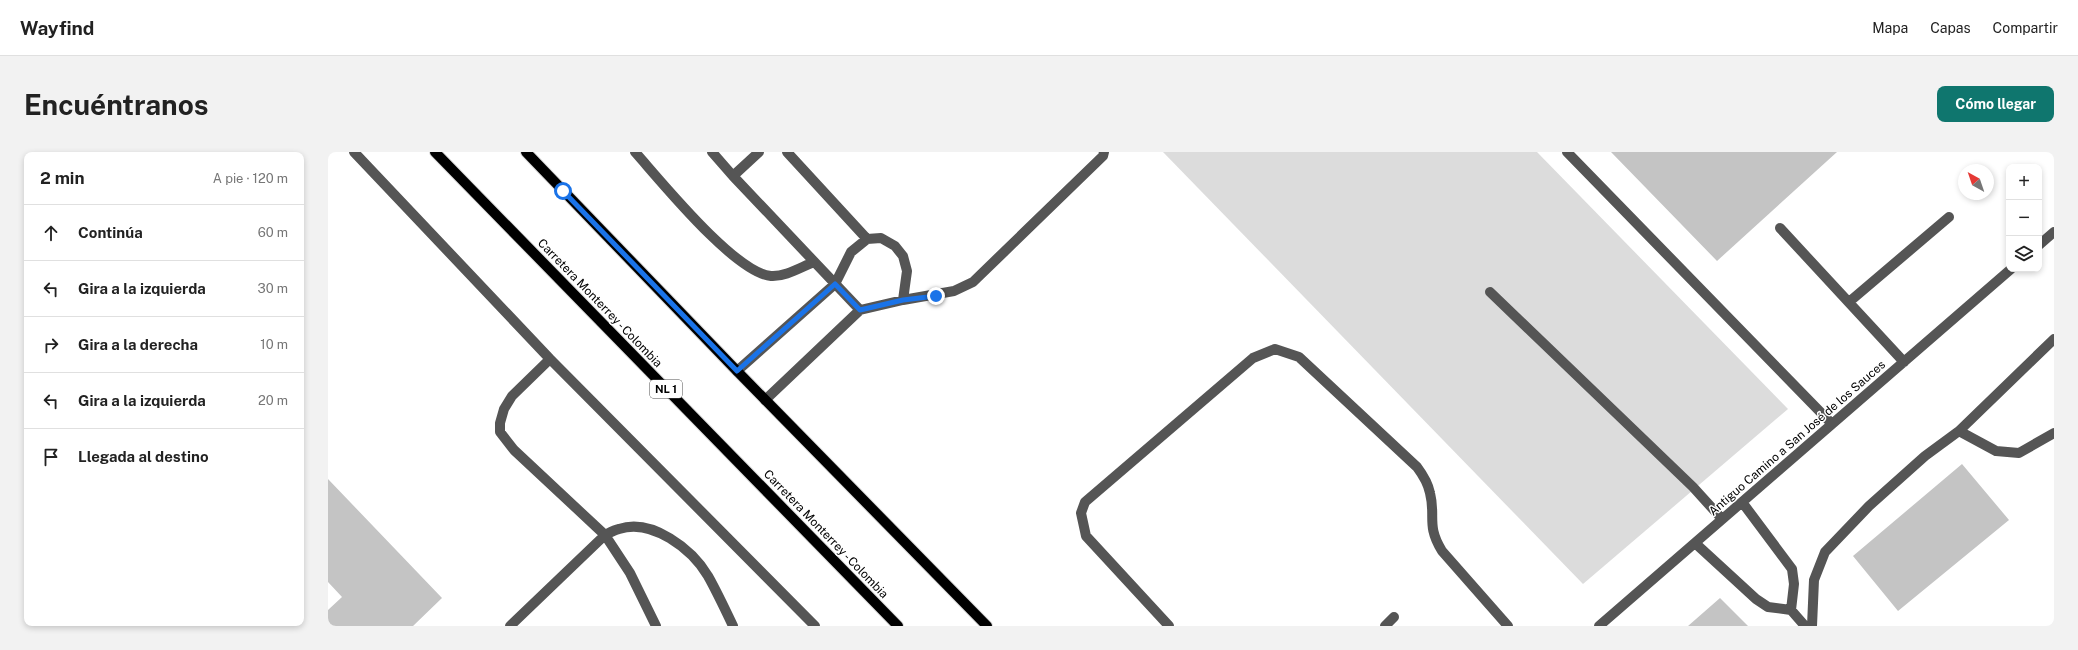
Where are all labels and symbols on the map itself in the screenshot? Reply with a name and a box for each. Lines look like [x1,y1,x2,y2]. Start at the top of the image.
north arrow [1958,164,1994,200]
route start [554,182,572,200]
street label: Carretera Monterrey - Colombia [535,236,665,370]
route end [927,287,945,305]
street label: Antiguo Camino a San José de los Sauces [1706,358,1888,518]
road number: NL 1 [650,380,682,398]
street label: Carretera Monterrey - Colombia [761,467,891,601]

